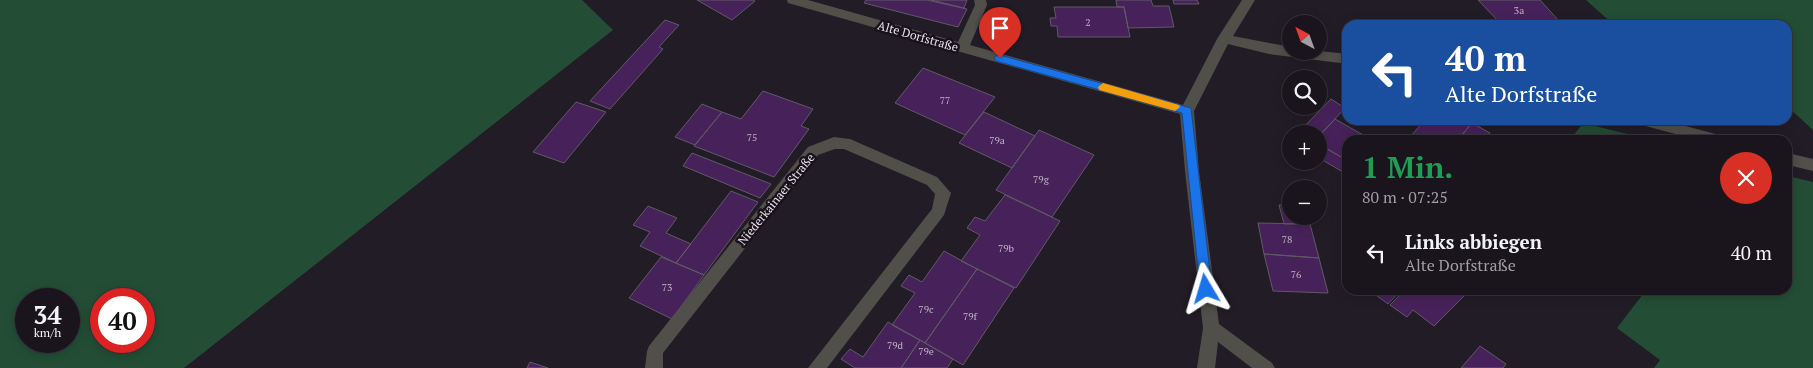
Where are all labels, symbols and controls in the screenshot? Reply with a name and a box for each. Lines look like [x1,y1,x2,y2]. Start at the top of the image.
house number: 3a [1514,4,1524,17]
pin [979,7,1021,58]
icon: arrive [986,14,1014,42]
north arrow [1282,15,1328,60]
map controls [1282,15,1327,225]
house number: 2 [1085,16,1091,29]
street label: Alte Dorfstraße [876,17,960,55]
text: 40 m [1445,35,1526,81]
icon: left [1362,40,1427,105]
button: search [1282,70,1327,115]
text: Alte Dorfstraße [1445,79,1597,108]
house number: 77 [940,94,950,107]
button: + [1282,125,1327,170]
house number: 75 [747,131,757,144]
house number: 79a [989,134,1005,147]
text: 1 Min. [1362,147,1453,187]
street label: Niederkainaer Straße [734,150,818,248]
button: close [1720,152,1772,204]
house number: 79g [1033,173,1050,186]
button: − [1282,180,1327,225]
text: 80 m · 07:25 [1362,186,1448,208]
text: Links abbiegen [1405,229,1542,254]
house number: 78 [1282,233,1292,246]
icon: left [1362,239,1390,267]
text: 40 m [1731,240,1772,265]
house number: 79b [998,242,1015,255]
text: Alte Dorfstraße [1405,254,1516,276]
position arrow [1179,262,1231,314]
house number: 76 [1291,268,1302,281]
house number: 73 [662,281,672,294]
speed limit sign: 40 [90,288,155,353]
text: 34 [33,298,62,331]
house number: 79c [918,303,934,316]
house number: 79f [963,310,978,323]
text: km/h [34,325,61,340]
house number: 79d [887,339,904,352]
house number: 79e [918,345,934,358]

